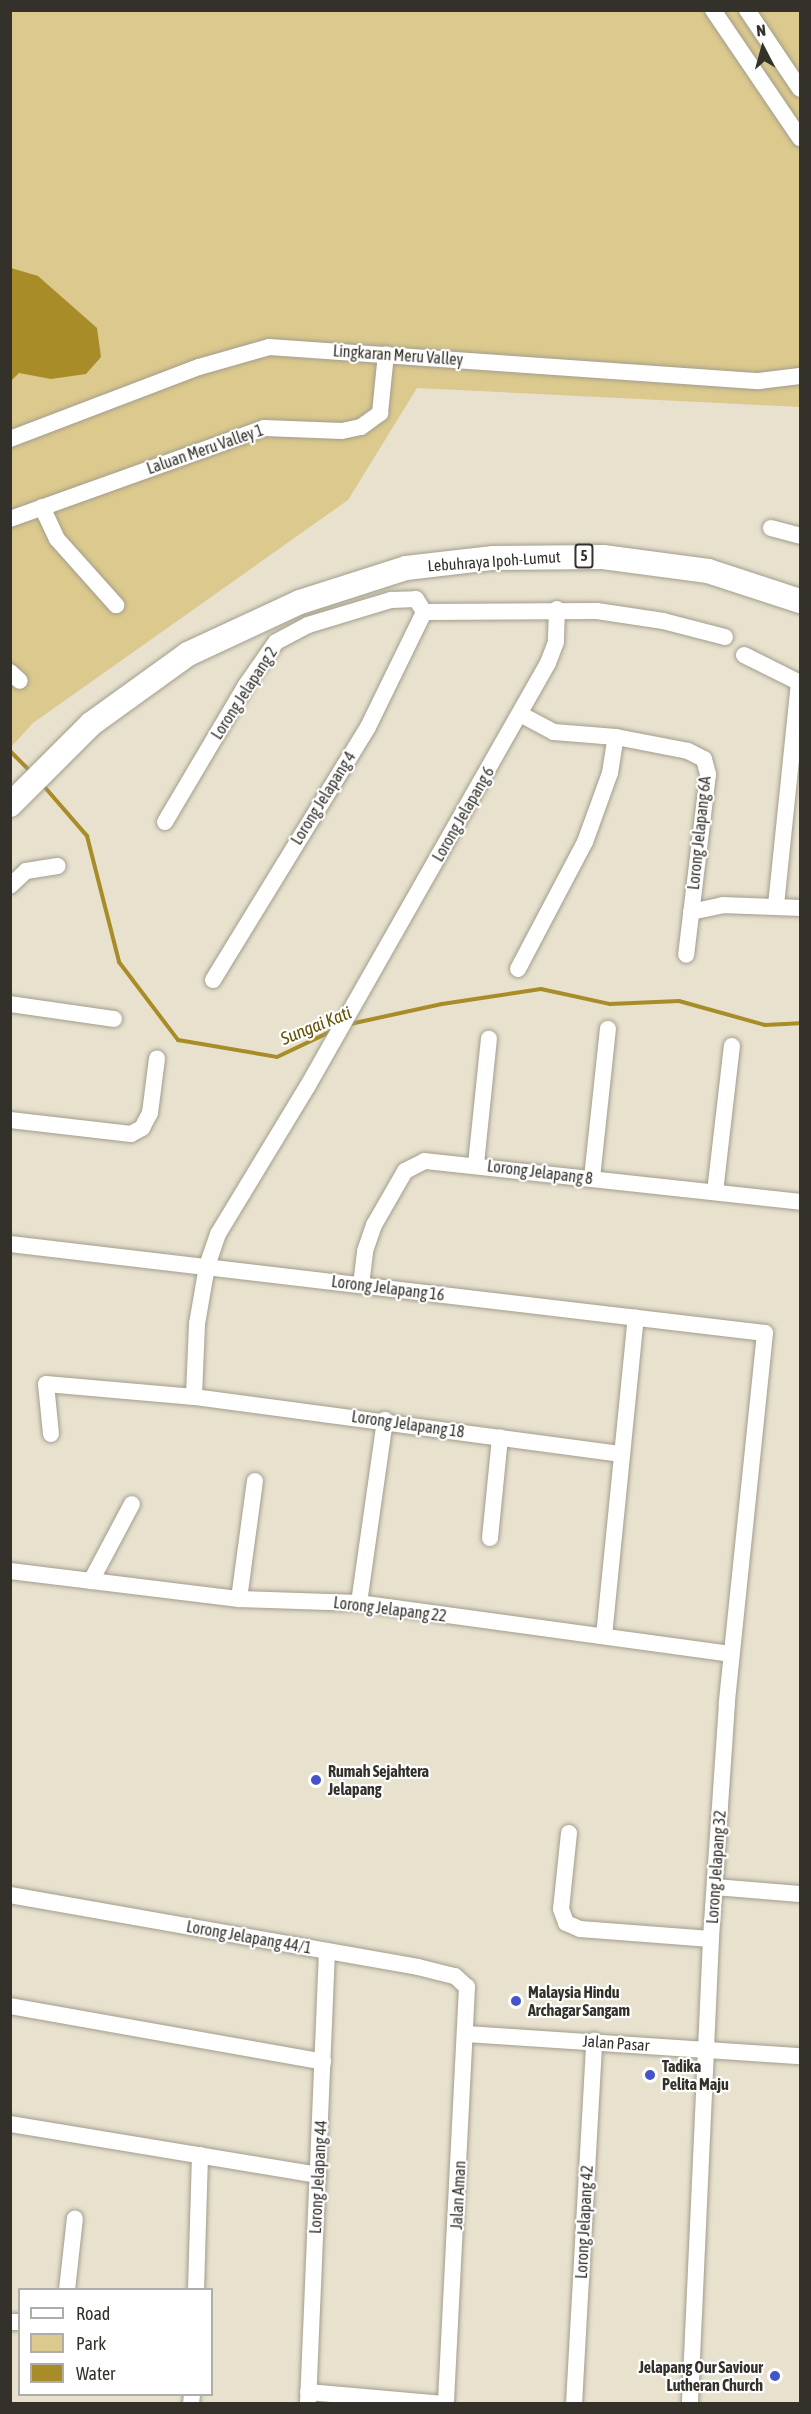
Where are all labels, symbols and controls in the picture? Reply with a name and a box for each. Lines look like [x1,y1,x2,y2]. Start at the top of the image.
north arrow [733,18,793,78]
text: N [755,21,767,40]
street label: Lingkaran Meru Valley [332,341,464,369]
street label: Laluan Meru Valley 1 [144,420,266,478]
road number: 5 [574,544,594,568]
street label: Lebuhraya Ipoh-Lumut [427,547,561,575]
street label: Lorong Jelapang 2 [207,643,281,743]
street label: Lorong Jelapang 4 [287,748,359,848]
street label: Lorong Jelapang 6 [428,763,498,865]
street label: Lorong Jelapang 6A [683,775,715,891]
water label: Sungai Kati [278,1002,354,1050]
street label: Lorong Jelapang 8 [486,1156,594,1188]
street label: Lorong Jelapang 16 [330,1272,446,1304]
street label: Lorong Jelapang 18 [350,1407,466,1441]
street label: Lorong Jelapang 22 [332,1593,448,1625]
place label: Rumah Sejahtera Jelapang [328,1761,429,1799]
marker: Rumah Sejahtera Jelapang [309,1773,323,1787]
street label: Lorong Jelapang 32 [702,1810,730,1924]
street label: Lorong Jelapang 44/1 [185,1917,313,1957]
place label: Malaysia Hindu Archagar Sangam [528,1982,630,2020]
marker: Malaysia Hindu Archagar Sangam [509,1994,523,2008]
street label: Jalan Pasar [582,2031,650,2055]
place label: Tadika Pelita Maju [662,2056,729,2094]
marker: Tadika Pelita Maju [643,2068,657,2082]
street label: Lorong Jelapang 44 [305,2120,331,2234]
street label: Jalan Aman [447,2160,469,2230]
street label: Lorong Jelapang 42 [571,2165,597,2279]
legend [18,2288,213,2396]
text: Road [76,2303,110,2324]
text: Park [76,2333,106,2354]
place label: Jelapang Our Saviour Lutheran Church [639,2357,763,2395]
text: Water [76,2363,115,2384]
marker: Jelapang Our Saviour Lutheran Church [768,2369,782,2383]

